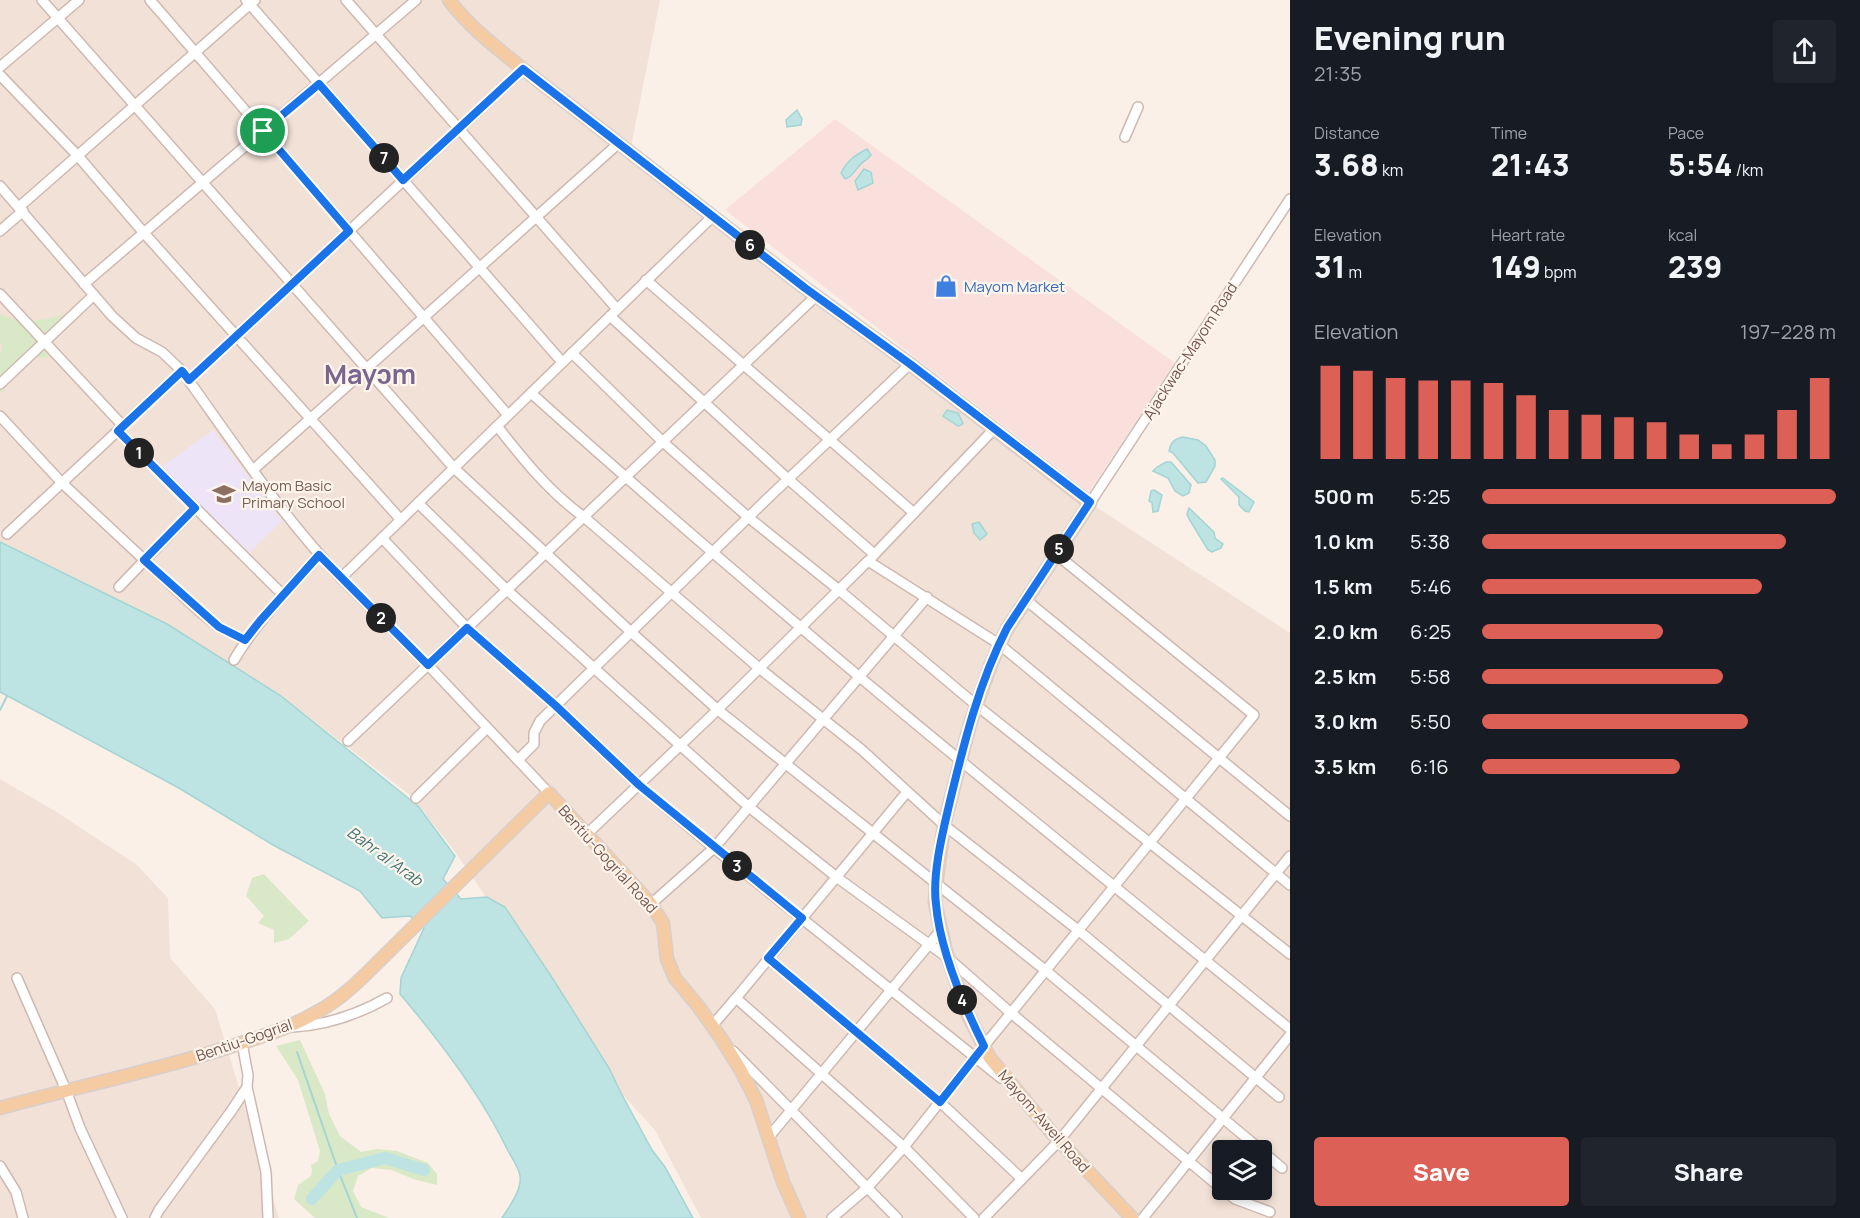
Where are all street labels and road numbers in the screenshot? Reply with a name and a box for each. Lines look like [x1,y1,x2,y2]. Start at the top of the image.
street label: Ajackwac-Mayom Road [1138,278,1242,424]
street label: Bentiu-Gogrial Road [554,800,662,918]
street label: Bentiu-Gogrial [193,1014,295,1066]
street label: Mayom-Aweil Road [993,1065,1095,1177]

